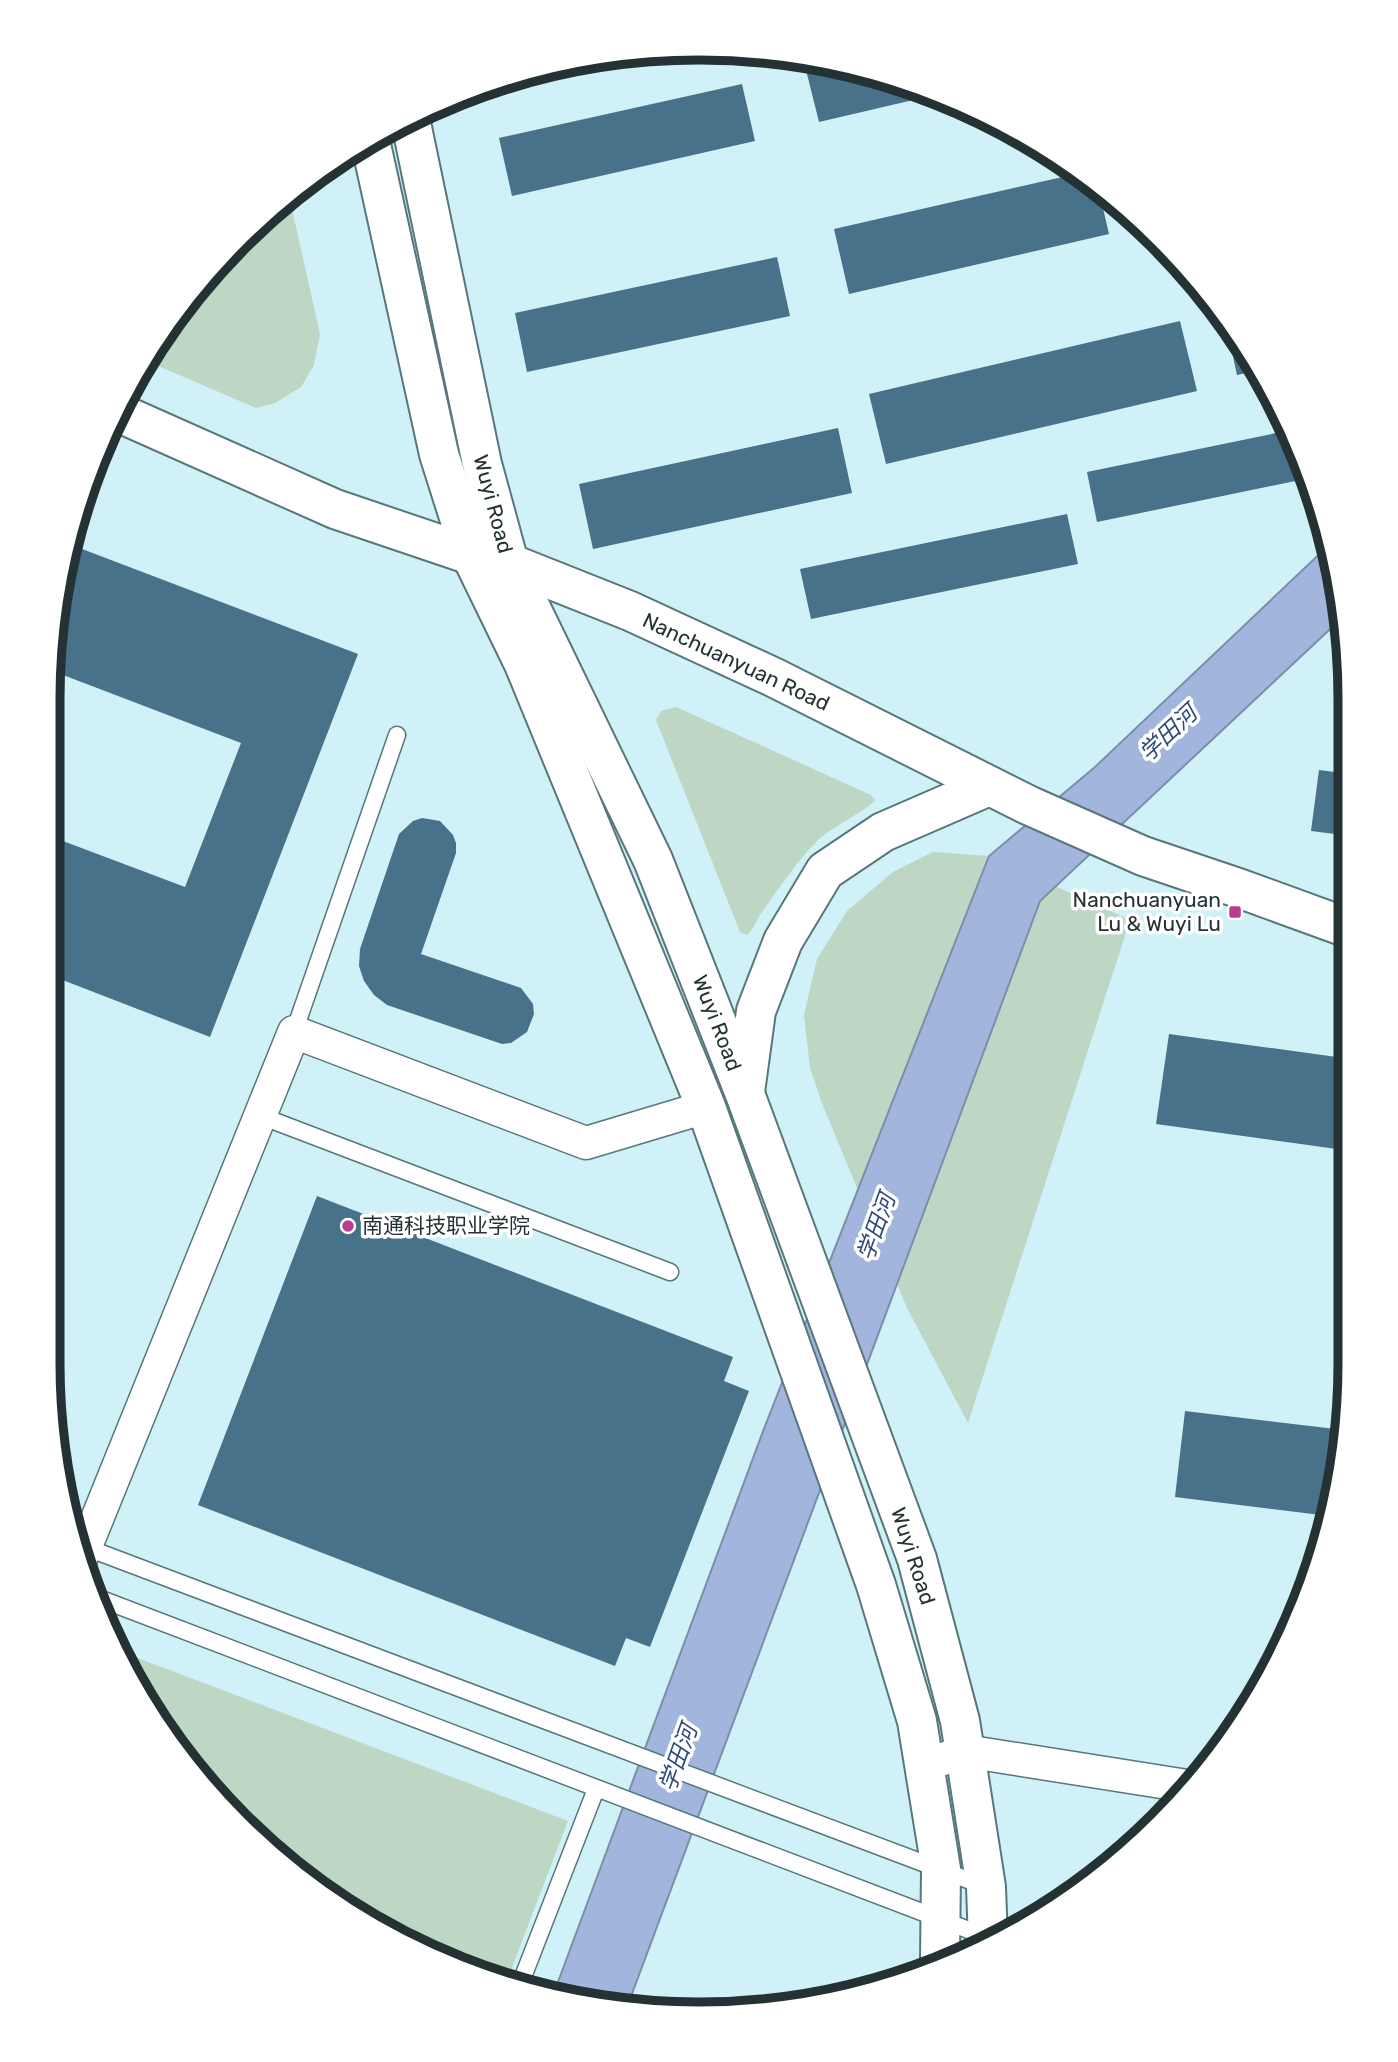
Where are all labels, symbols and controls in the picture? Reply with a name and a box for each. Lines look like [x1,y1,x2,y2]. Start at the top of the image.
street label: Wuyi Road [468,452,519,556]
street label: Nanchuanyuan Road [639,607,834,716]
water label: 学田河 [1133,697,1206,767]
place label: Nanchuanyuan Lu & Wuyi Lu [1073,887,1221,936]
marker: Nanchuanyuan Lu & Wuyi Lu [1227,904,1243,920]
street label: Wuyi Road [688,971,747,1074]
water label: 学田河 [851,1186,902,1264]
place label: 南通科技职业学院 [362,1213,530,1238]
marker: 南通科技职业学院 [340,1218,356,1234]
street label: Wuyi Road [886,1504,941,1608]
water label: 学田河 [653,1717,704,1795]

